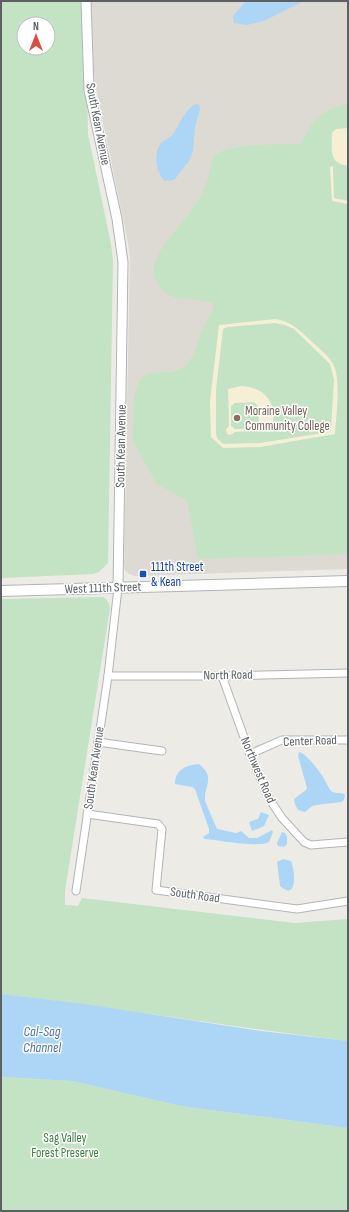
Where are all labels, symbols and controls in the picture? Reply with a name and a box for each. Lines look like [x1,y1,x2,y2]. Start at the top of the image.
north arrow [16,16,56,56]
text: N [33,20,39,33]
street label: South Kean Avenue [82,82,114,166]
place label: Moraine Valley Community College [245,403,330,434]
street label: South Kean Avenue [112,404,130,488]
marker: Moraine Valley Community College [232,413,242,423]
place label: 111th Street & Kean [151,559,204,590]
marker: 111th Street & Kean [138,569,148,579]
street label: West 111th Street [64,579,142,597]
street label: North Road [203,667,253,683]
street label: South Kean Avenue [80,726,108,810]
street label: Center Road [283,732,337,750]
street label: Northwest Road [237,735,279,805]
street label: South Road [169,884,221,906]
water label: Cal-Sag Channel [23,1023,61,1056]
park label: Sag Valley Forest Preserve [31,1130,99,1161]

